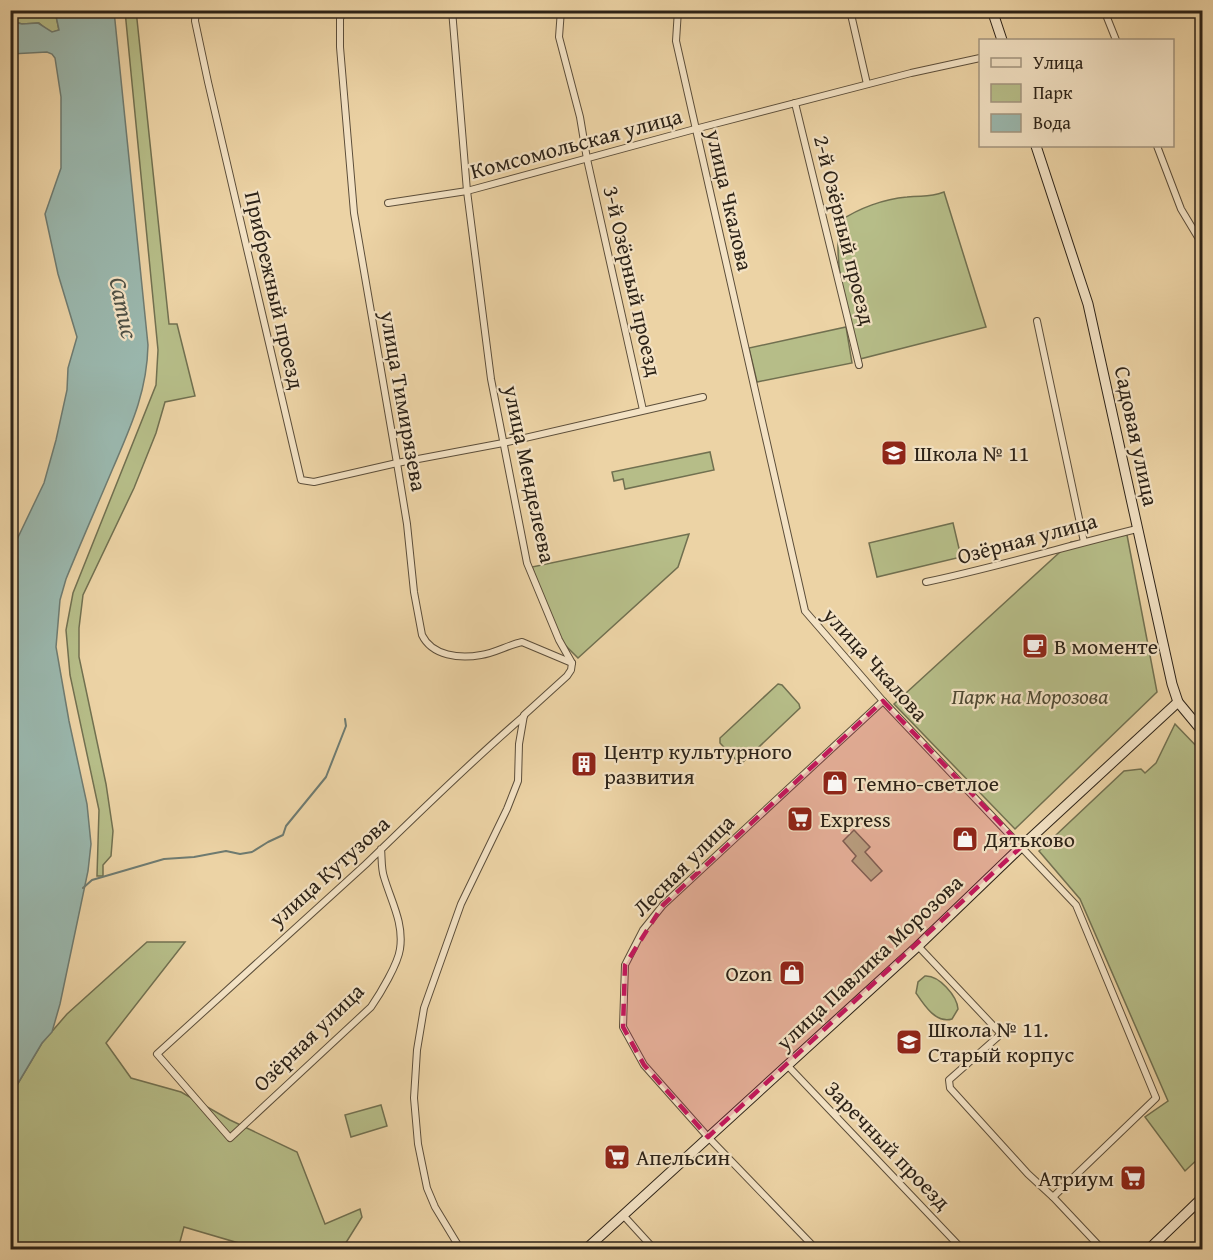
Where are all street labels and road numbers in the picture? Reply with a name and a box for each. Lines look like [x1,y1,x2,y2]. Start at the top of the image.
street label: Комсомольская улица [467,99,686,187]
street label: улица Чкалова [698,125,762,274]
street label: 2-й Озёрный проезд [806,132,884,328]
street label: 3-й Озёрный проезд [596,183,670,379]
street label: Прибрежный проезд [237,188,313,392]
street label: улица Тимирязева [372,307,436,494]
street label: Садовая улица [1107,363,1168,509]
street label: улица Менделеева [495,381,565,566]
street label: Озёрная улица [953,504,1101,572]
street label: улица Чкалова [815,599,936,729]
street label: Лесная улица [625,806,742,923]
street label: улица Кутузова [261,808,397,935]
street label: улица Павлика Морозова [768,866,970,1058]
street label: Озёрная улица [245,975,371,1098]
street label: Заречный проезд [818,1073,958,1217]

